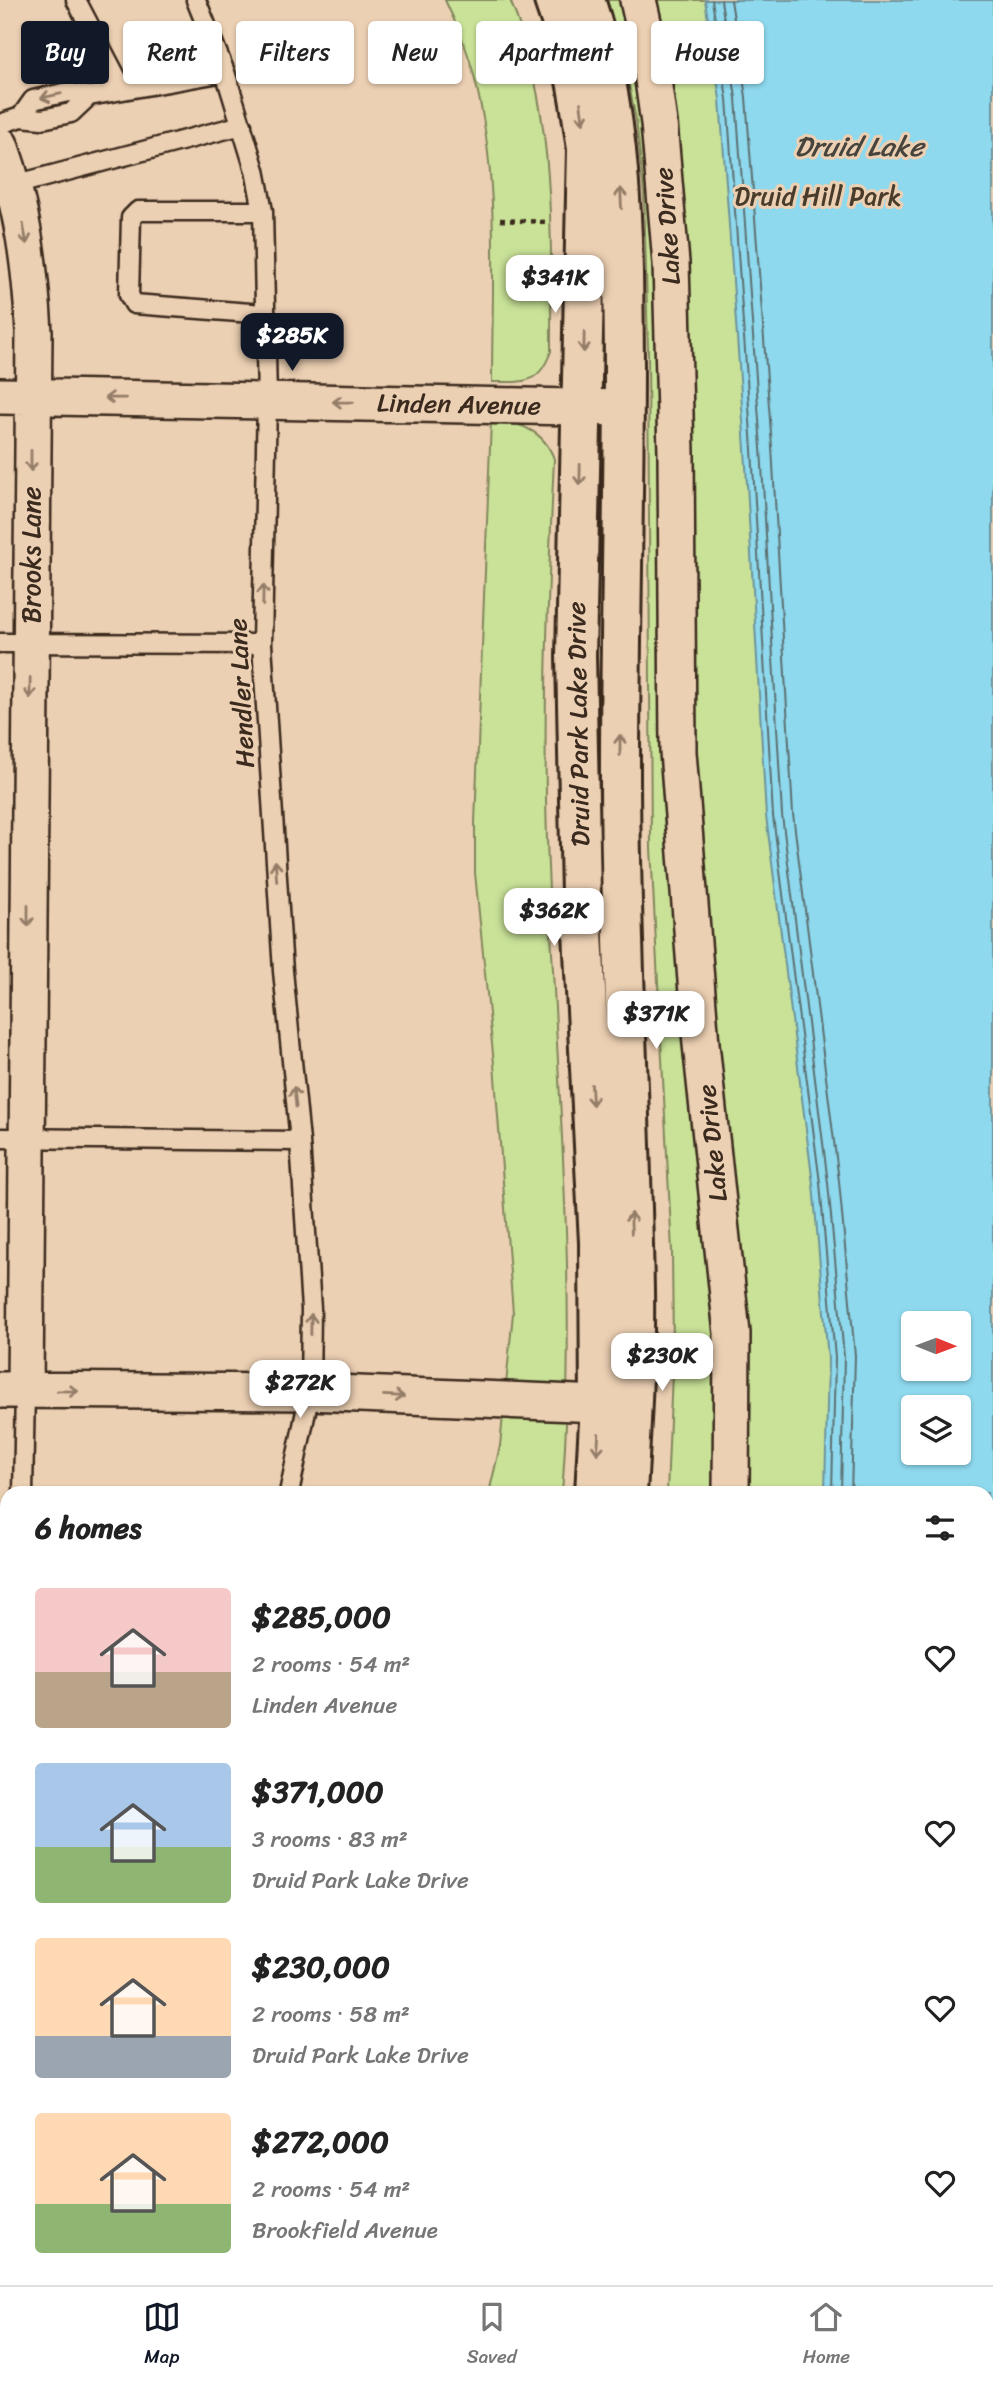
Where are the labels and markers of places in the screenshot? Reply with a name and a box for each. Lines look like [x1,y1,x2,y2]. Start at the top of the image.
pin: $341K [506,256,604,315]
pin: $285K [243,314,341,373]
pin: $362K [505,888,603,948]
pin: $371K [607,992,705,1051]
pin: $230K [613,1334,711,1393]
pin: $272K [251,1360,349,1420]

